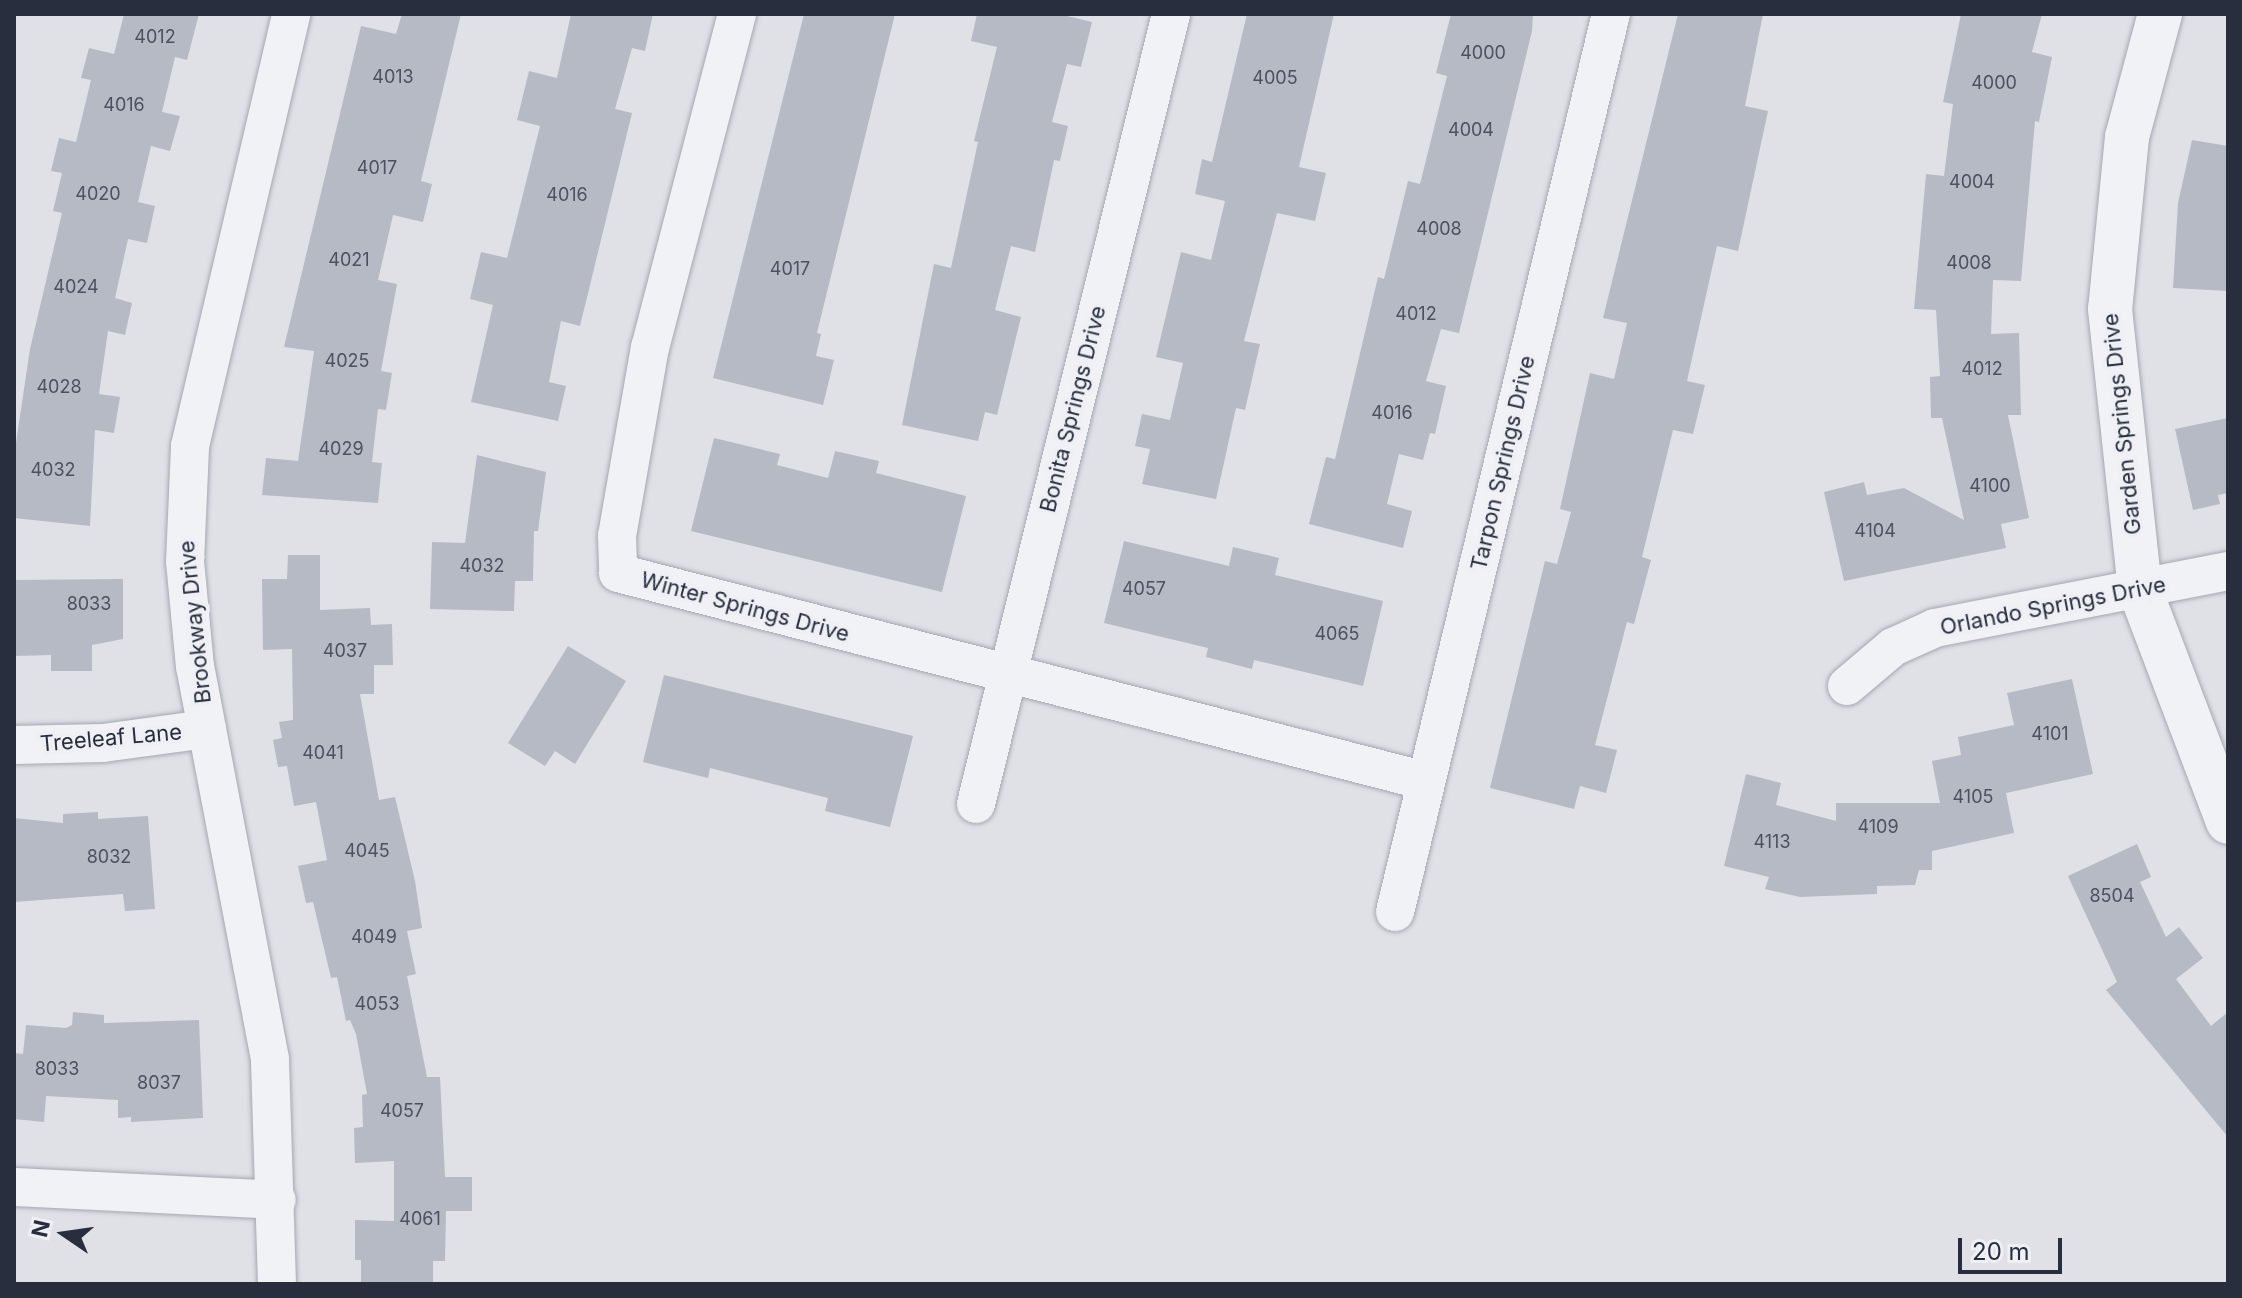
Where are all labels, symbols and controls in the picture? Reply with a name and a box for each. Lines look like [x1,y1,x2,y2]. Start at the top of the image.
house number: 4012 [134,26,176,48]
house number: 4000 [1460,42,1506,64]
house number: 4013 [372,66,414,88]
house number: 4005 [1252,67,1298,89]
house number: 4000 [1971,72,2017,94]
house number: 4016 [103,94,145,116]
house number: 4004 [1448,119,1494,141]
house number: 4017 [357,157,397,179]
house number: 4004 [1949,171,1995,193]
house number: 4020 [75,183,121,205]
house number: 4016 [546,184,588,206]
house number: 4008 [1416,218,1462,240]
house number: 4021 [328,249,370,271]
house number: 4008 [1946,252,1992,274]
house number: 4017 [770,258,810,280]
house number: 4024 [53,276,99,298]
street label: Bonita Springs Drive [1035,303,1111,515]
house number: 4012 [1395,303,1437,325]
street label: Garden Springs Drive [2097,312,2147,536]
house number: 4025 [325,350,369,372]
street label: Tarpon Springs Drive [1465,353,1541,573]
house number: 4012 [1961,358,2003,380]
house number: 4028 [36,376,82,398]
house number: 4016 [1371,402,1413,424]
house number: 4029 [318,438,364,460]
house number: 4032 [30,459,76,481]
house number: 4100 [1969,475,2011,497]
house number: 4104 [1854,520,1896,542]
street label: Brookway Drive [173,539,217,705]
house number: 4032 [459,555,505,577]
street label: Winter Springs Drive [638,566,852,648]
street label: Orlando Springs Drive [1938,571,2168,641]
house number: 4057 [1122,578,1166,600]
house number: 8033 [67,593,111,615]
house number: 4065 [1314,623,1360,645]
house number: 4037 [323,640,367,662]
street label: Treeleaf Lane [39,719,183,757]
house number: 4101 [2031,723,2069,745]
house number: 4041 [302,742,344,764]
house number: 4105 [1953,786,1993,808]
house number: 4109 [1857,816,1899,838]
house number: 4113 [1753,831,1791,853]
house number: 4045 [344,840,390,862]
house number: 8032 [87,846,131,868]
house number: 8504 [2089,885,2135,907]
house number: 4049 [351,926,397,948]
house number: 4053 [354,993,400,1015]
house number: 8033 [35,1058,79,1080]
house number: 8037 [137,1072,181,1094]
house number: 4057 [380,1100,424,1122]
north arrow [24,1194,104,1274]
house number: 4061 [399,1208,441,1230]
text: N [26,1218,55,1240]
scale bar [1962,1222,2066,1272]
text: 20 m [1972,1237,2030,1266]

